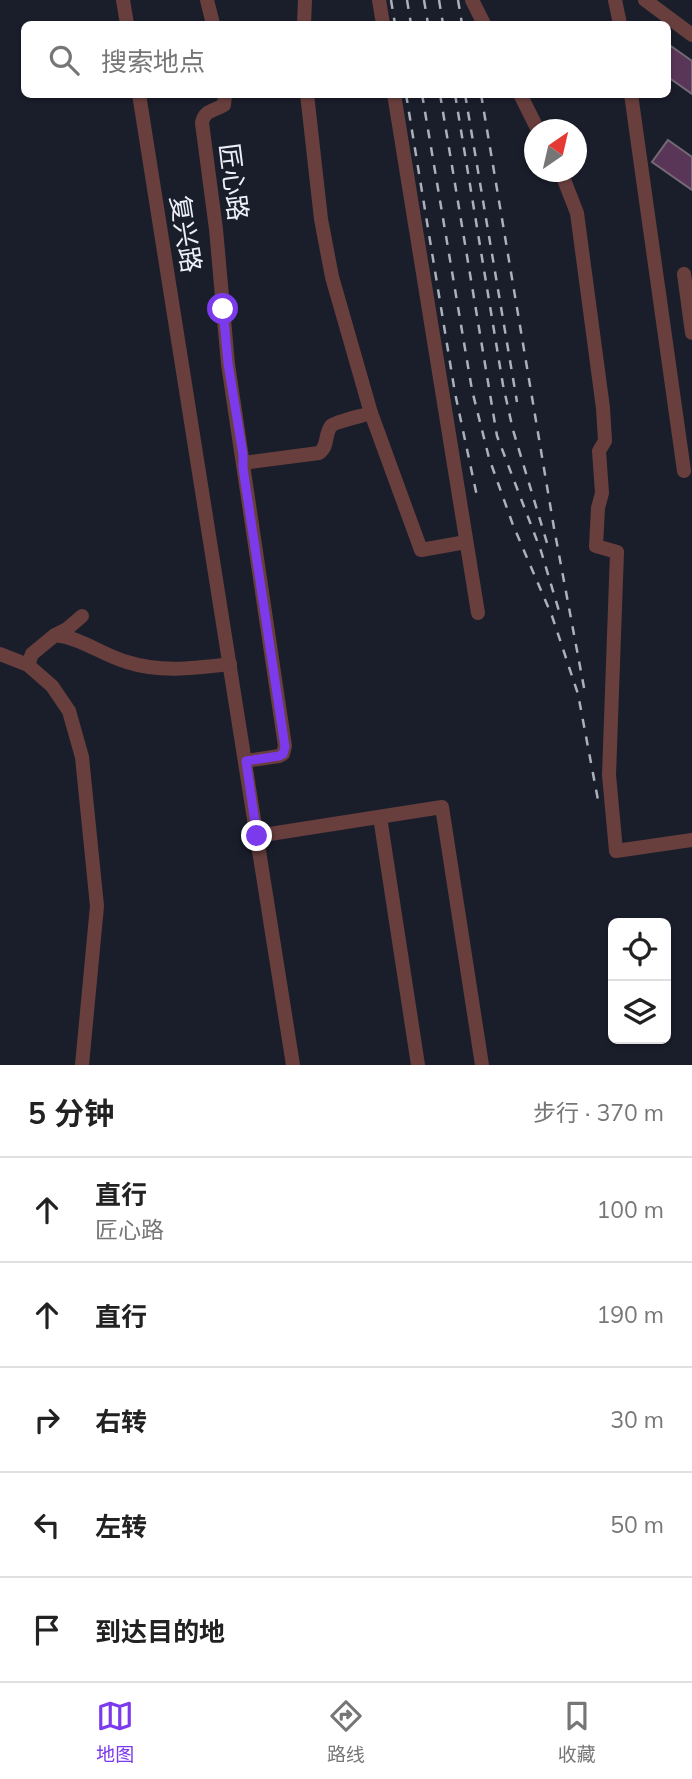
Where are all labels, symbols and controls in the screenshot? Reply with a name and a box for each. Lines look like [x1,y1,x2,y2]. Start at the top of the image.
search box [21,21,671,98]
icon: search [45,41,83,79]
text: 搜索地点 [101,45,205,78]
north arrow [524,119,587,182]
street label: 匠心路 [213,141,255,223]
street label: 复兴路 [164,193,208,275]
route start [207,293,238,324]
route end [241,820,272,851]
map controls [608,918,671,1044]
button: locate [608,918,671,981]
button: layers [608,981,671,1044]
text: 5 分钟 [28,1094,114,1132]
text: 步行 · 370 m [533,1098,664,1127]
text: 直行 [95,1178,147,1211]
icon: ahead [28,1191,66,1229]
text: 100 m [596,1195,664,1224]
text: 匠心路 [95,1215,164,1244]
icon: ahead [28,1296,66,1334]
text: 直行 [95,1300,147,1333]
text: 190 m [596,1300,664,1329]
icon: right [28,1401,66,1439]
text: 右转 [95,1405,147,1438]
text: 30 m [610,1405,664,1434]
icon: left [28,1506,66,1544]
text: 左转 [95,1510,147,1543]
text: 50 m [610,1510,664,1539]
icon: arrive [28,1611,66,1649]
text: 到达目的地 [95,1615,225,1648]
tab: 地图 [96,1697,134,1766]
tab: 路线 [327,1697,365,1766]
tab: 收藏 [558,1697,596,1766]

